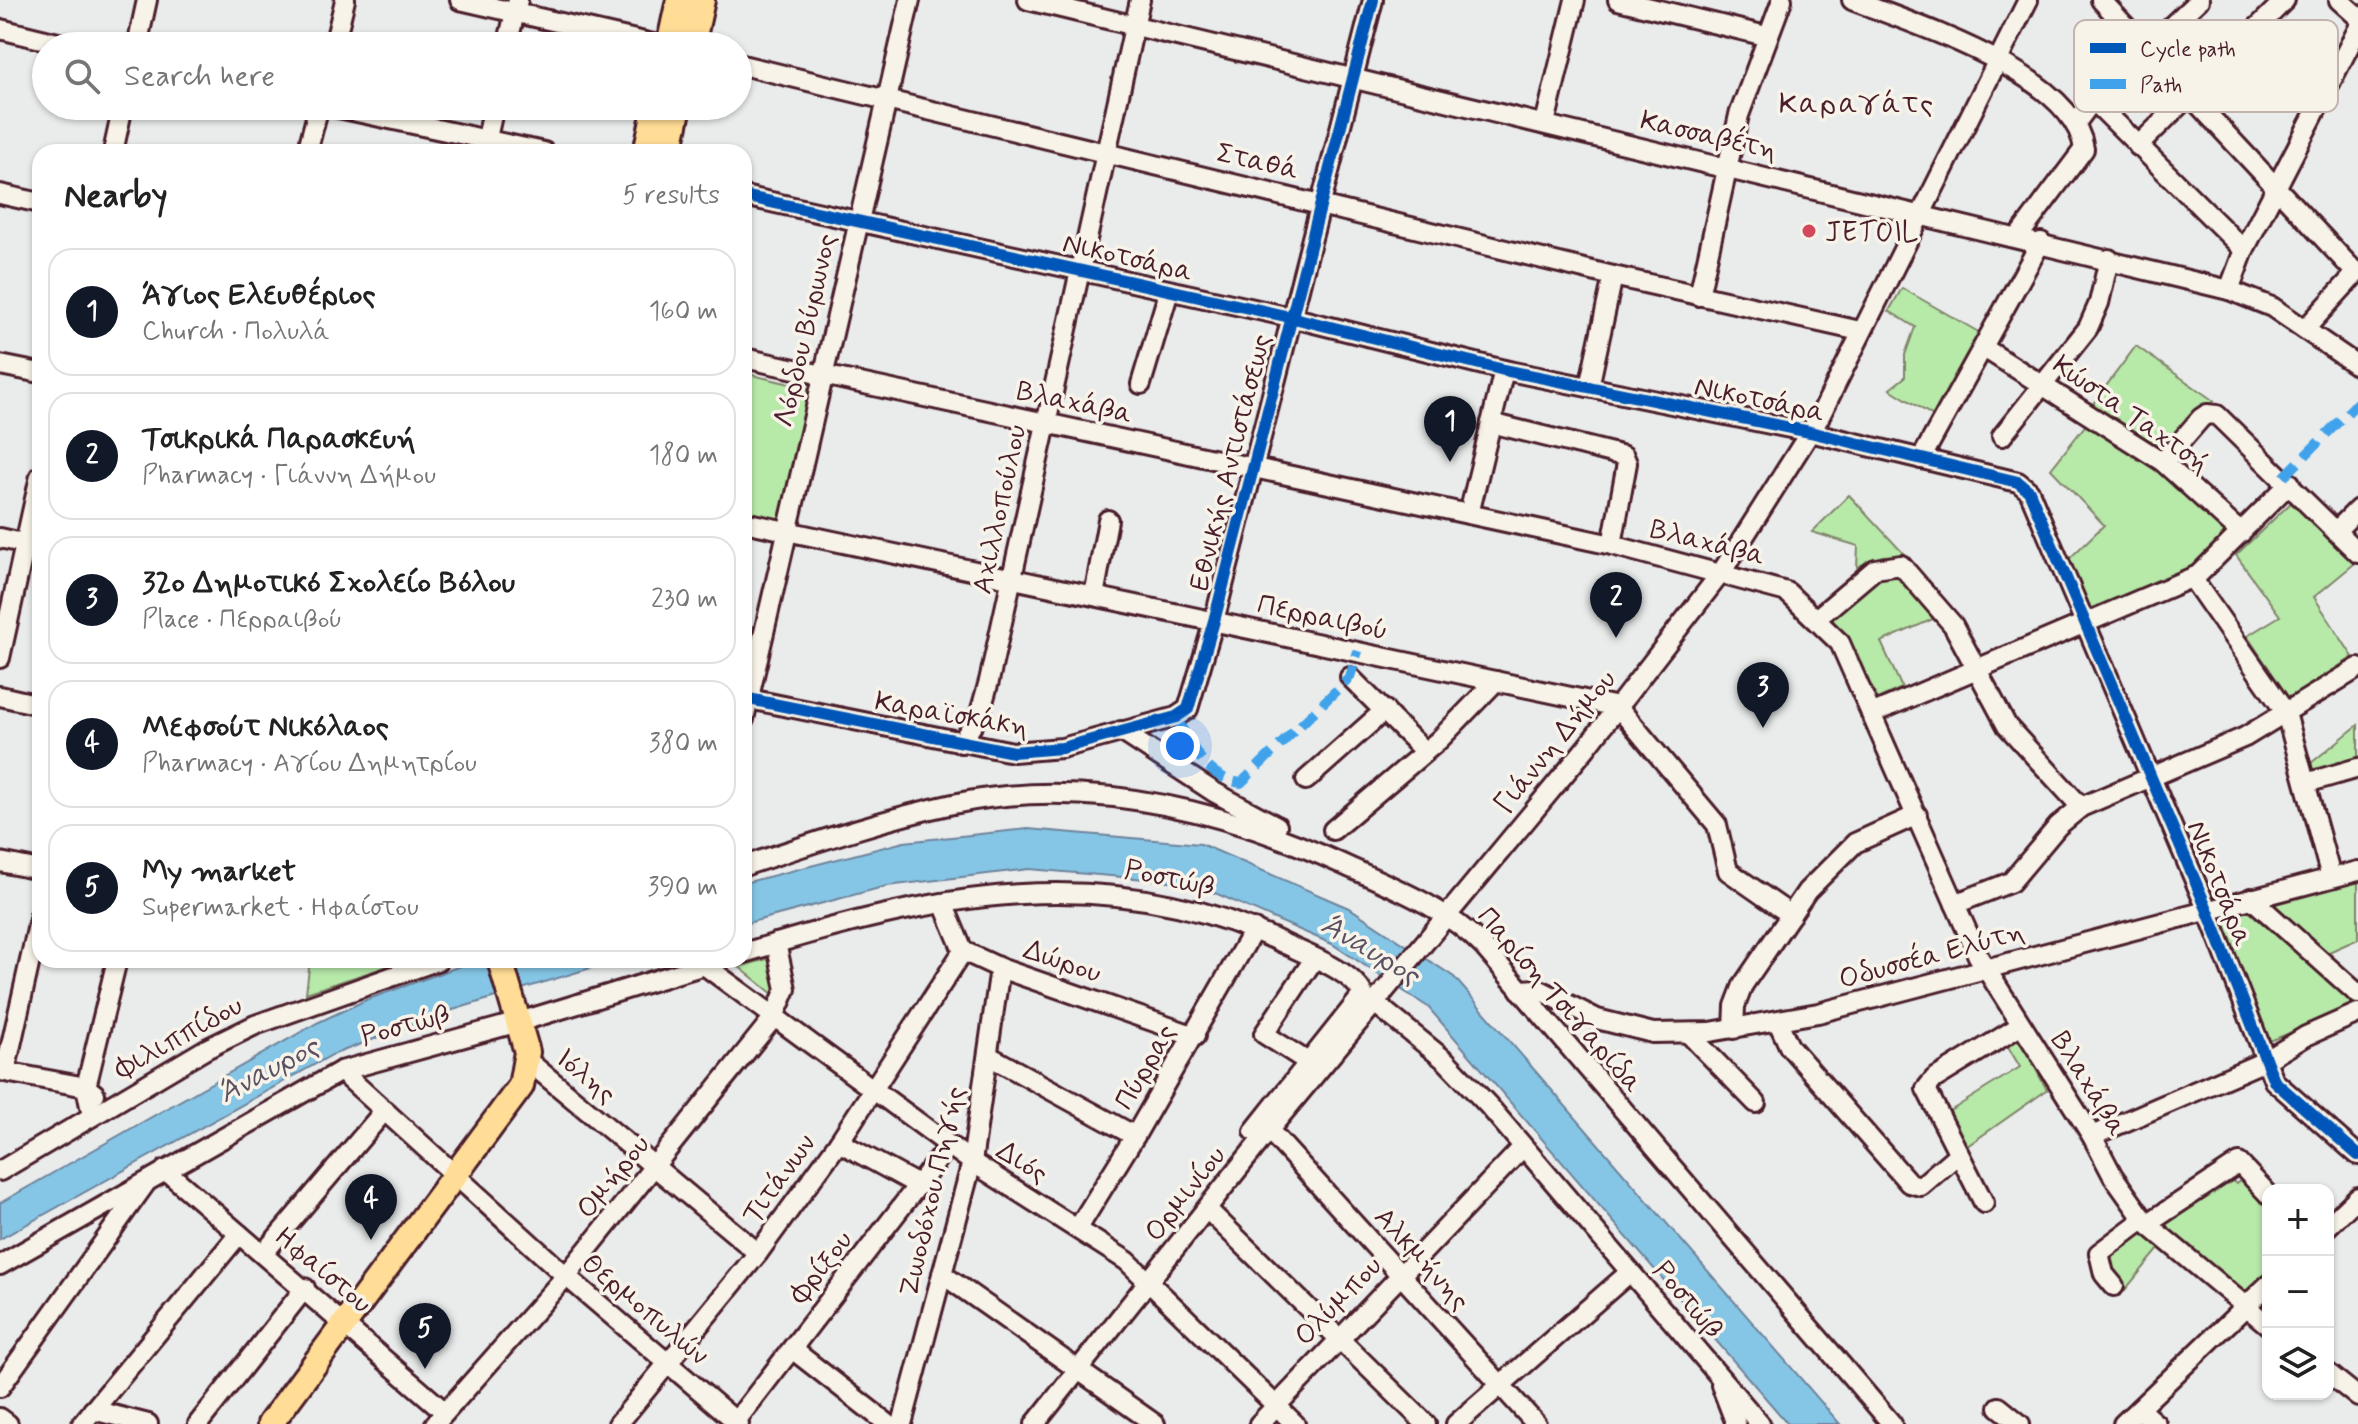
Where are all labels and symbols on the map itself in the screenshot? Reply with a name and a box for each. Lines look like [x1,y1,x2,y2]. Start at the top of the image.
legend [2074,20,2338,112]
text: Cycle path [2140,36,2236,64]
text: Path [2140,72,2182,100]
district label: Καραγάτς [1779,85,1935,124]
street label: Κασσαβέτη [1636,103,1780,170]
street label: Σταθά [1213,135,1302,190]
place label: JETOIL [1825,215,1919,252]
marker: JETOIL [1800,222,1818,240]
street label: Νικοτσάρα [1059,226,1196,291]
street label: Λόρδου Βύρωνος [766,230,847,431]
street label: Εθνικής Αντιστάσεως [1182,330,1281,595]
street label: Κώστα Ταχτσή [2045,347,2216,483]
street label: Νικοτσάρα [1691,369,1828,432]
street label: Βλαχάβα [1013,373,1136,434]
pin: 1 [1424,396,1476,462]
street label: Αχιλλοπούλου [964,421,1036,598]
street label: Βλαχάβα [1646,511,1769,576]
pin: 2 [1590,572,1642,638]
street label: Περραιβού [1254,587,1391,650]
pin: 3 [1737,662,1789,728]
street label: Γιάννη Δήμου [1486,663,1625,822]
street label: Καραϊσκάκη [872,684,1031,747]
your location [1160,726,1200,766]
street label: Νικοτσάρα [2177,816,2261,952]
street label: Ροστώβ [1121,852,1218,907]
street label: Παρίση Τσιγαρίδα [1468,900,1650,1102]
water label: Άναυρος [1314,906,1428,996]
street label: Οδυσσέα Ελύτη [1835,914,2028,999]
street label: Δώρου [1019,932,1106,993]
street label: Φιλιππίδου [108,988,250,1089]
street label: Ροστώβ [357,997,454,1056]
street label: Πύρρας [1107,1018,1186,1117]
street label: Βλαχάβα [2041,1025,2135,1144]
water label: Άναυρος [212,1027,327,1113]
street label: Ιόλης [547,1041,623,1113]
street label: Ζωοδόχου Πηγής [891,1083,976,1300]
street label: Τιτάνων [735,1127,825,1232]
street label: Ομήρου [569,1128,659,1227]
street label: Διός [989,1133,1054,1193]
street label: Ορμινίου [1137,1139,1235,1250]
pin: 4 [345,1174,397,1240]
street label: Αλκμήνης [1365,1200,1477,1319]
street label: Ηφαίστου [266,1219,379,1323]
street label: Φρίξου [781,1224,862,1312]
street label: Θερμοπυλών [573,1246,716,1374]
street label: Ολύμπου [1287,1249,1391,1355]
street label: Ροστώβ [1644,1254,1730,1347]
pin: 5 [399,1303,451,1369]

